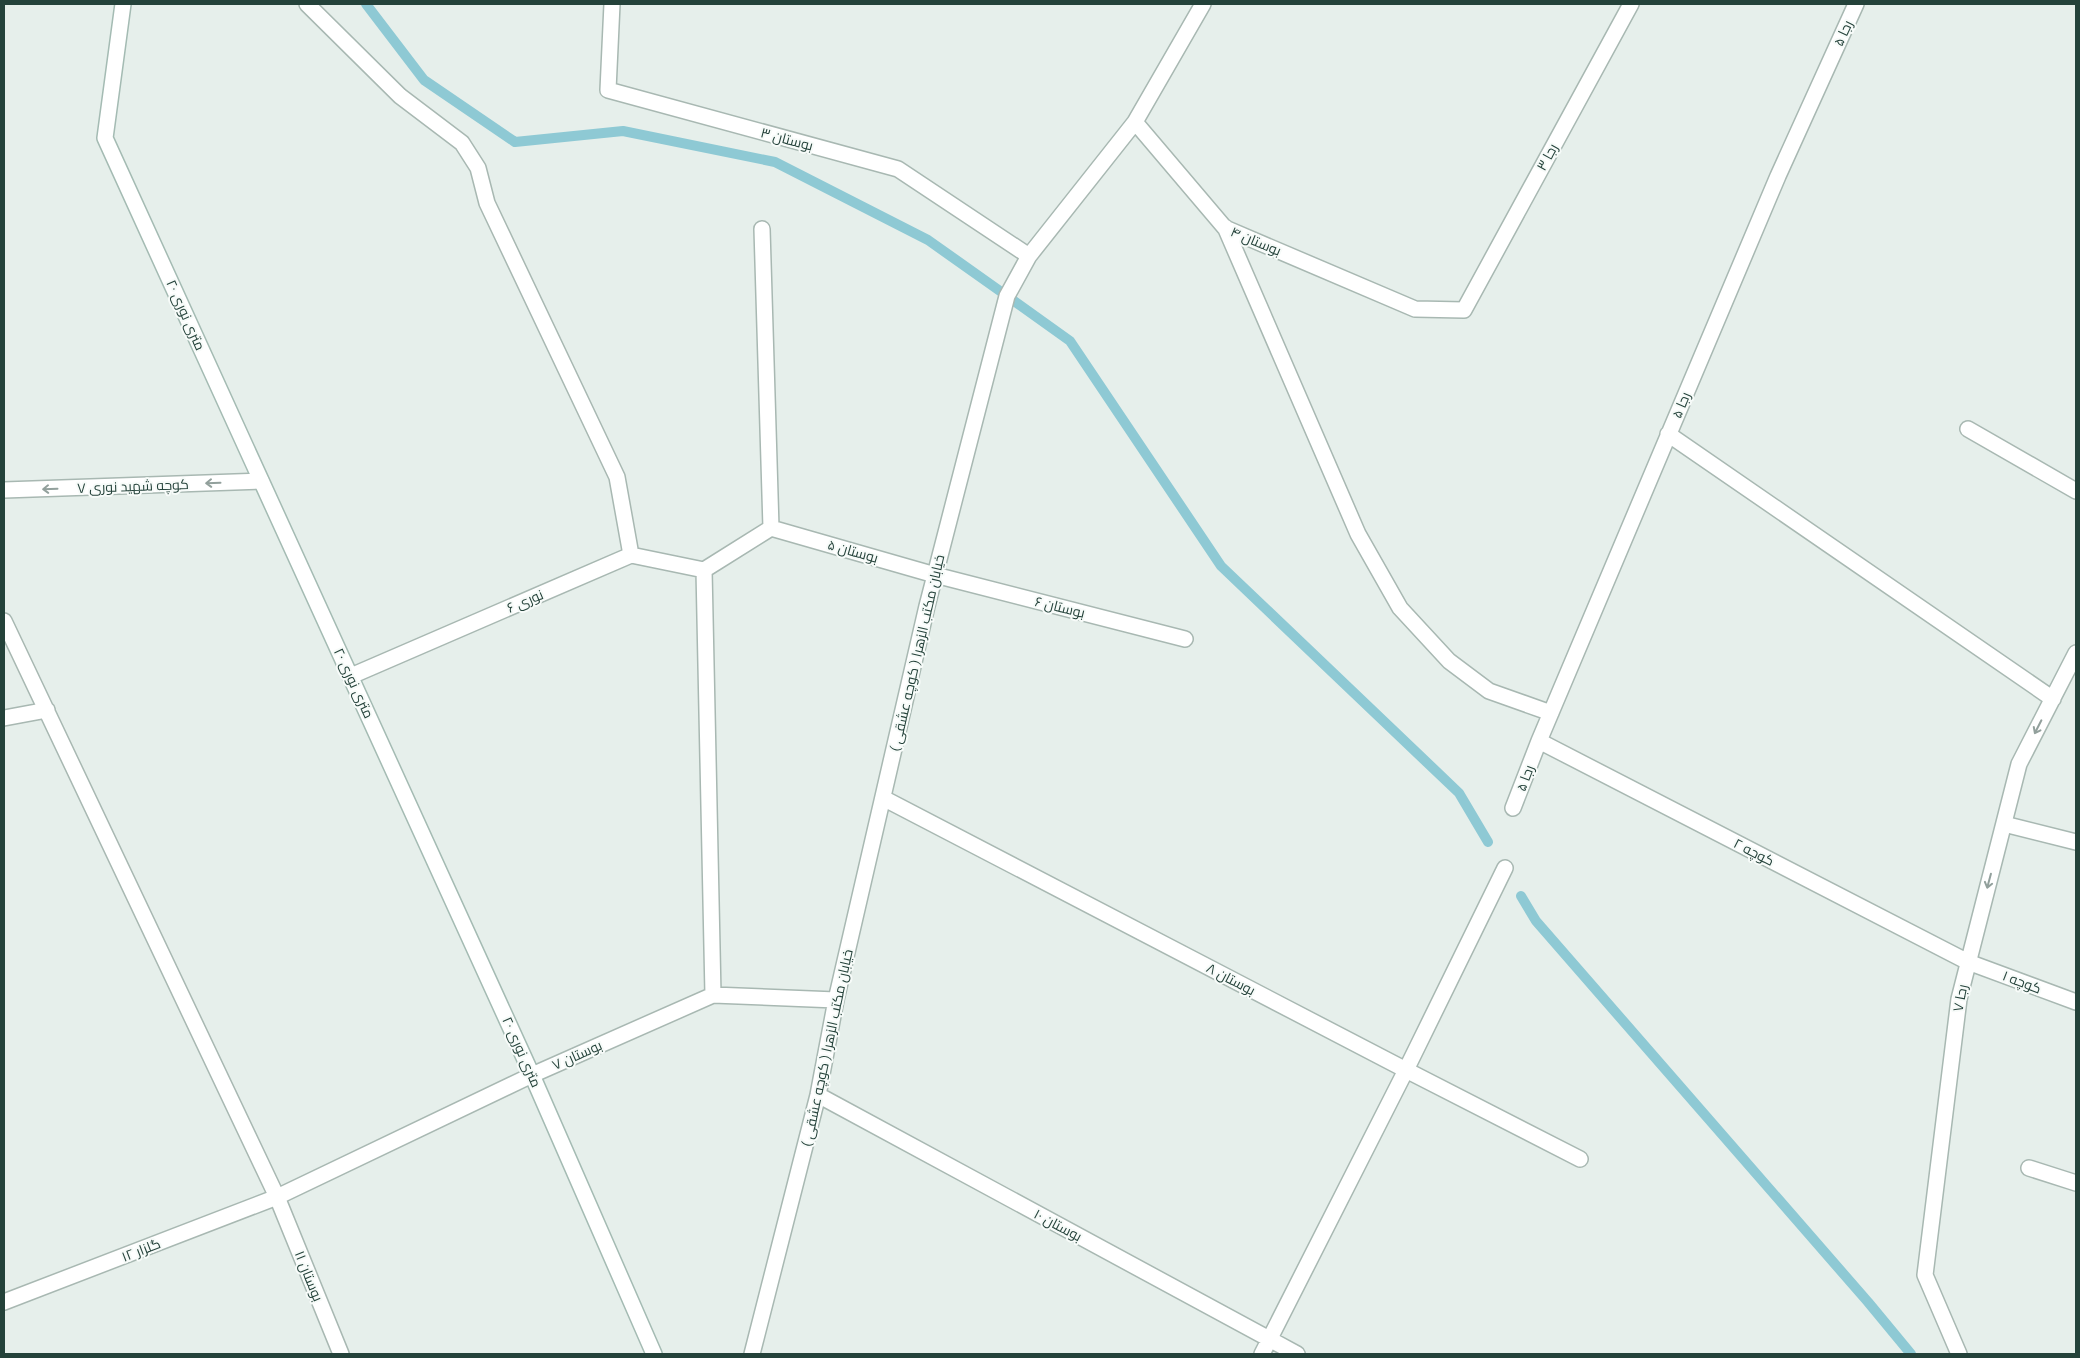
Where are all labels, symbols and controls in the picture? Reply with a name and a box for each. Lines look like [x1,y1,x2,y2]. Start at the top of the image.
street label: رجا ۵ [1829,17,1857,49]
street label: بوستان ۳ [759,123,815,155]
street label: رجا ۳ [1532,140,1562,174]
street label: بوستان ۴ [1228,222,1284,260]
street label: ۲۰ متری نوری [162,277,210,353]
street label: رجا ۵ [1668,389,1694,421]
street label: کوچه شهید نوری ۷ [77,475,189,498]
one-way arrow [205,478,221,488]
one-way arrow [43,484,59,493]
street label: بوستان ۵ [826,535,880,567]
street label: خیابان مکتب الزهرا ( کوچه عشقی ) [886,553,949,753]
street label: نوری ۶ [504,585,546,617]
street label: بوستان ۶ [1033,592,1087,622]
street label: ۲۰ متری نوری [330,645,378,721]
one-way arrow [2033,720,2043,735]
street label: رجا ۵ [1512,762,1538,794]
street label: کوچه ۲ [1730,834,1777,871]
one-way arrow [1984,873,1993,889]
street label: خیابان مکتب الزهرا ( کوچه عشقی ) [797,948,858,1149]
street label: بوستان ۸ [1203,959,1259,999]
street label: کوچه ۱ [2000,966,2044,999]
street label: رجا ۷ [1949,983,1971,1013]
street label: ۲۰ متری نوری [498,1014,546,1090]
street label: بوستان ۷ [549,1036,605,1074]
street label: بوستان ۱۰ [1031,1205,1085,1245]
street label: گلزار ۱۲ [119,1234,163,1266]
street label: بوستان ۱۱ [291,1248,327,1304]

